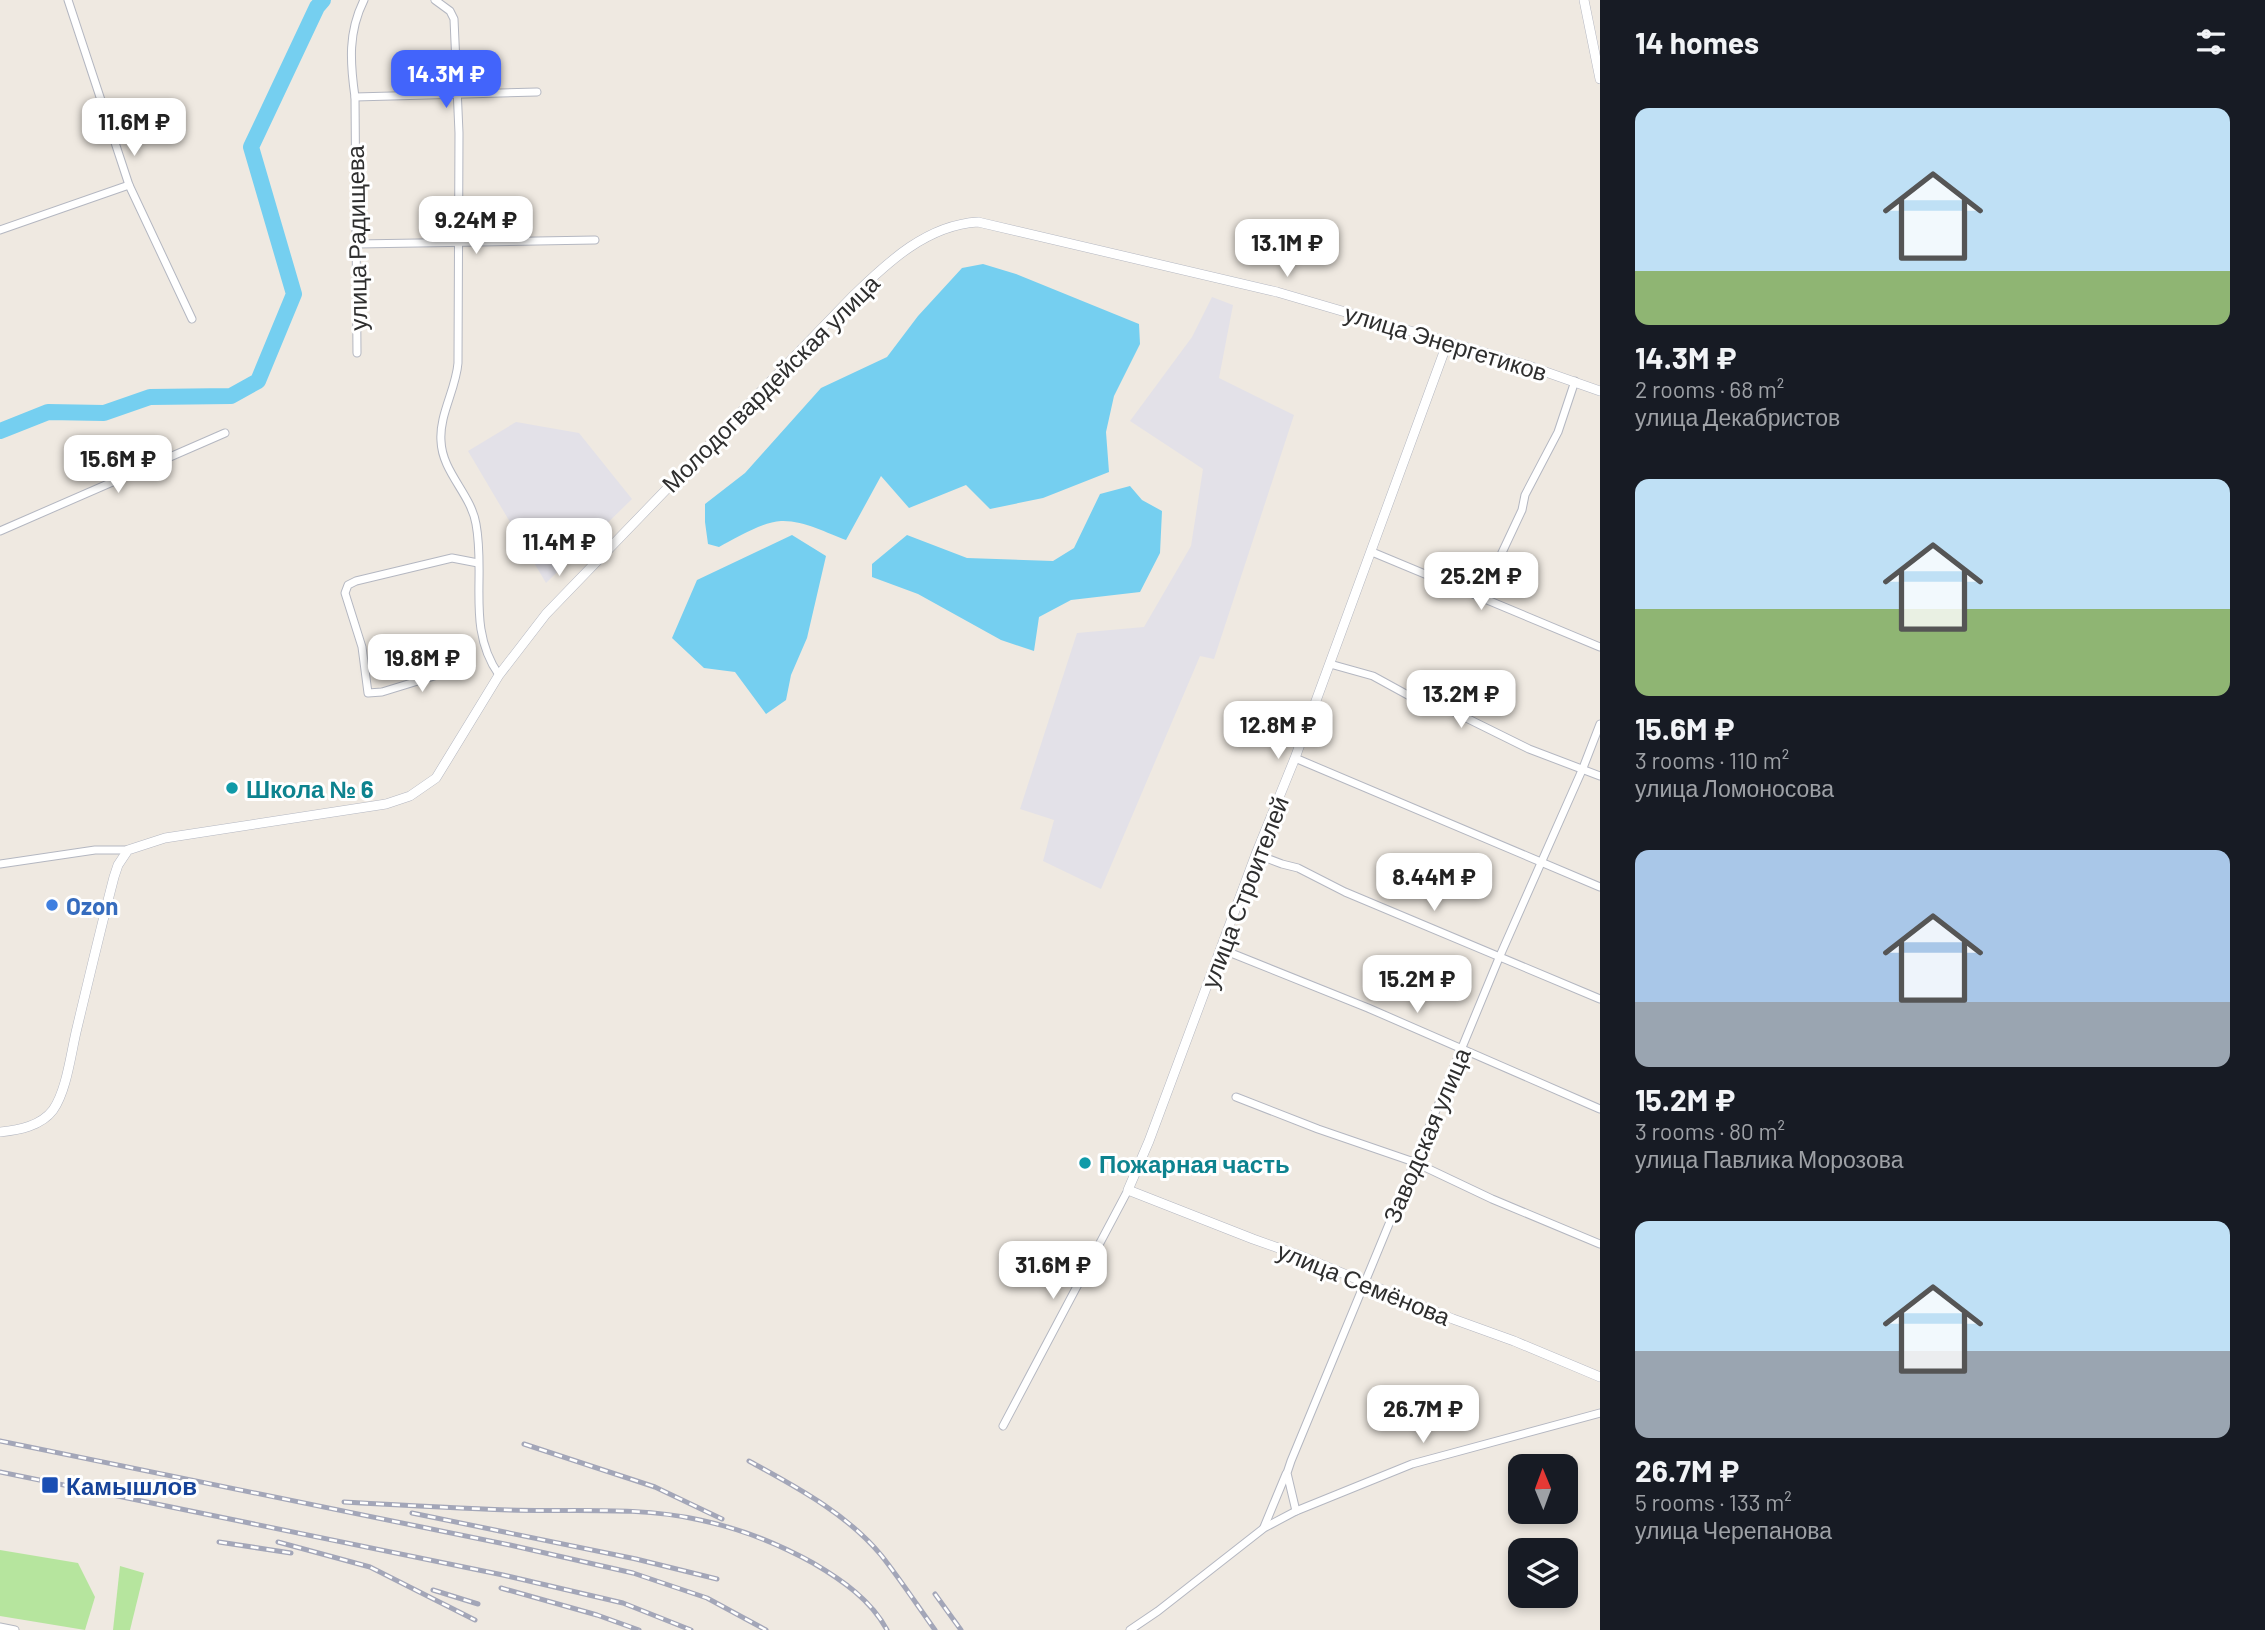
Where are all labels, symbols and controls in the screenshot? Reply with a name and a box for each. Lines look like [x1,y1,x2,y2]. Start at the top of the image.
icon: filters [2192,23,2230,61]
text: 14 homes [1635,24,1759,60]
pin: 14.3M ₽ [381,50,511,110]
text: 14.3M ₽ [407,59,485,87]
pin: 11.6M ₽ [69,99,199,158]
text: 11.6M ₽ [98,107,170,135]
street label: улица Радищева [340,144,372,331]
icon: home [1870,153,1996,279]
pin: 9.24M ₽ [411,196,541,256]
text: 9.24M ₽ [435,205,517,233]
pin: 13.1M ₽ [1222,219,1352,279]
text: 13.1M ₽ [1251,228,1323,256]
street label: Молодогвардейская улица [655,268,885,498]
street label: улица Энергетиков [1341,297,1551,387]
text: 14.3M ₽ [1635,339,1737,375]
text: 2 rooms · 68 m² [1635,375,1784,403]
text: улица Декабристов [1635,403,1840,431]
pin: 15.6M ₽ [53,435,183,495]
text: 15.6M ₽ [80,444,156,472]
pin: 11.4M ₽ [494,518,624,578]
icon: home [1870,524,1996,650]
text: 11.4M ₽ [522,527,596,555]
pin: 25.2M ₽ [1416,552,1546,612]
text: 25.2M ₽ [1440,561,1522,589]
pin: 19.8M ₽ [357,634,487,694]
text: 19.8M ₽ [384,643,460,671]
pin: 13.2M ₽ [1396,670,1526,730]
text: 13.2M ₽ [1423,679,1499,707]
pin: 12.8M ₽ [1213,702,1343,761]
text: 12.8M ₽ [1240,710,1316,738]
text: 15.6M ₽ [1635,710,1734,746]
text: 3 rooms · 110 m² [1635,746,1789,774]
place label: Школа № 6 [246,774,374,803]
text: улица Ломоносова [1635,774,1834,802]
marker: Школа № 6 [224,780,240,796]
street label: улица Строителей [1194,792,1294,992]
pin: 8.44M ₽ [1369,853,1499,913]
text: 8.44M ₽ [1392,862,1476,890]
place label: Ozon [66,891,118,920]
icon: home [1870,895,1996,1021]
marker: Ozon [44,897,60,913]
pin: 15.2M ₽ [1352,956,1482,1015]
text: 15.2M ₽ [1379,964,1455,992]
street label: Заводская улица [1376,1043,1476,1227]
text: 15.2M ₽ [1635,1081,1735,1117]
text: 3 rooms · 80 m² [1635,1117,1785,1145]
text: улица Павлика Морозова [1635,1145,1903,1173]
place label: Пожарная часть [1099,1149,1290,1178]
marker: Пожарная часть [1077,1155,1093,1171]
street label: улица Семёнова [1273,1235,1455,1331]
pin: 31.6M ₽ [988,1242,1118,1301]
text: 31.6M ₽ [1015,1250,1091,1278]
icon: home [1870,1266,1996,1392]
pin: 26.7M ₽ [1358,1386,1488,1445]
text: 26.7M ₽ [1383,1394,1463,1422]
text: 26.7M ₽ [1635,1452,1739,1488]
north arrow [1508,1454,1578,1524]
map controls [1508,1454,1578,1608]
place label: Камышлов [66,1471,197,1500]
marker: Камышлов [40,1475,60,1495]
text: 5 rooms · 133 m² [1635,1488,1792,1516]
text: улица Черепанова [1635,1516,1832,1544]
button: layers [1508,1538,1578,1608]

